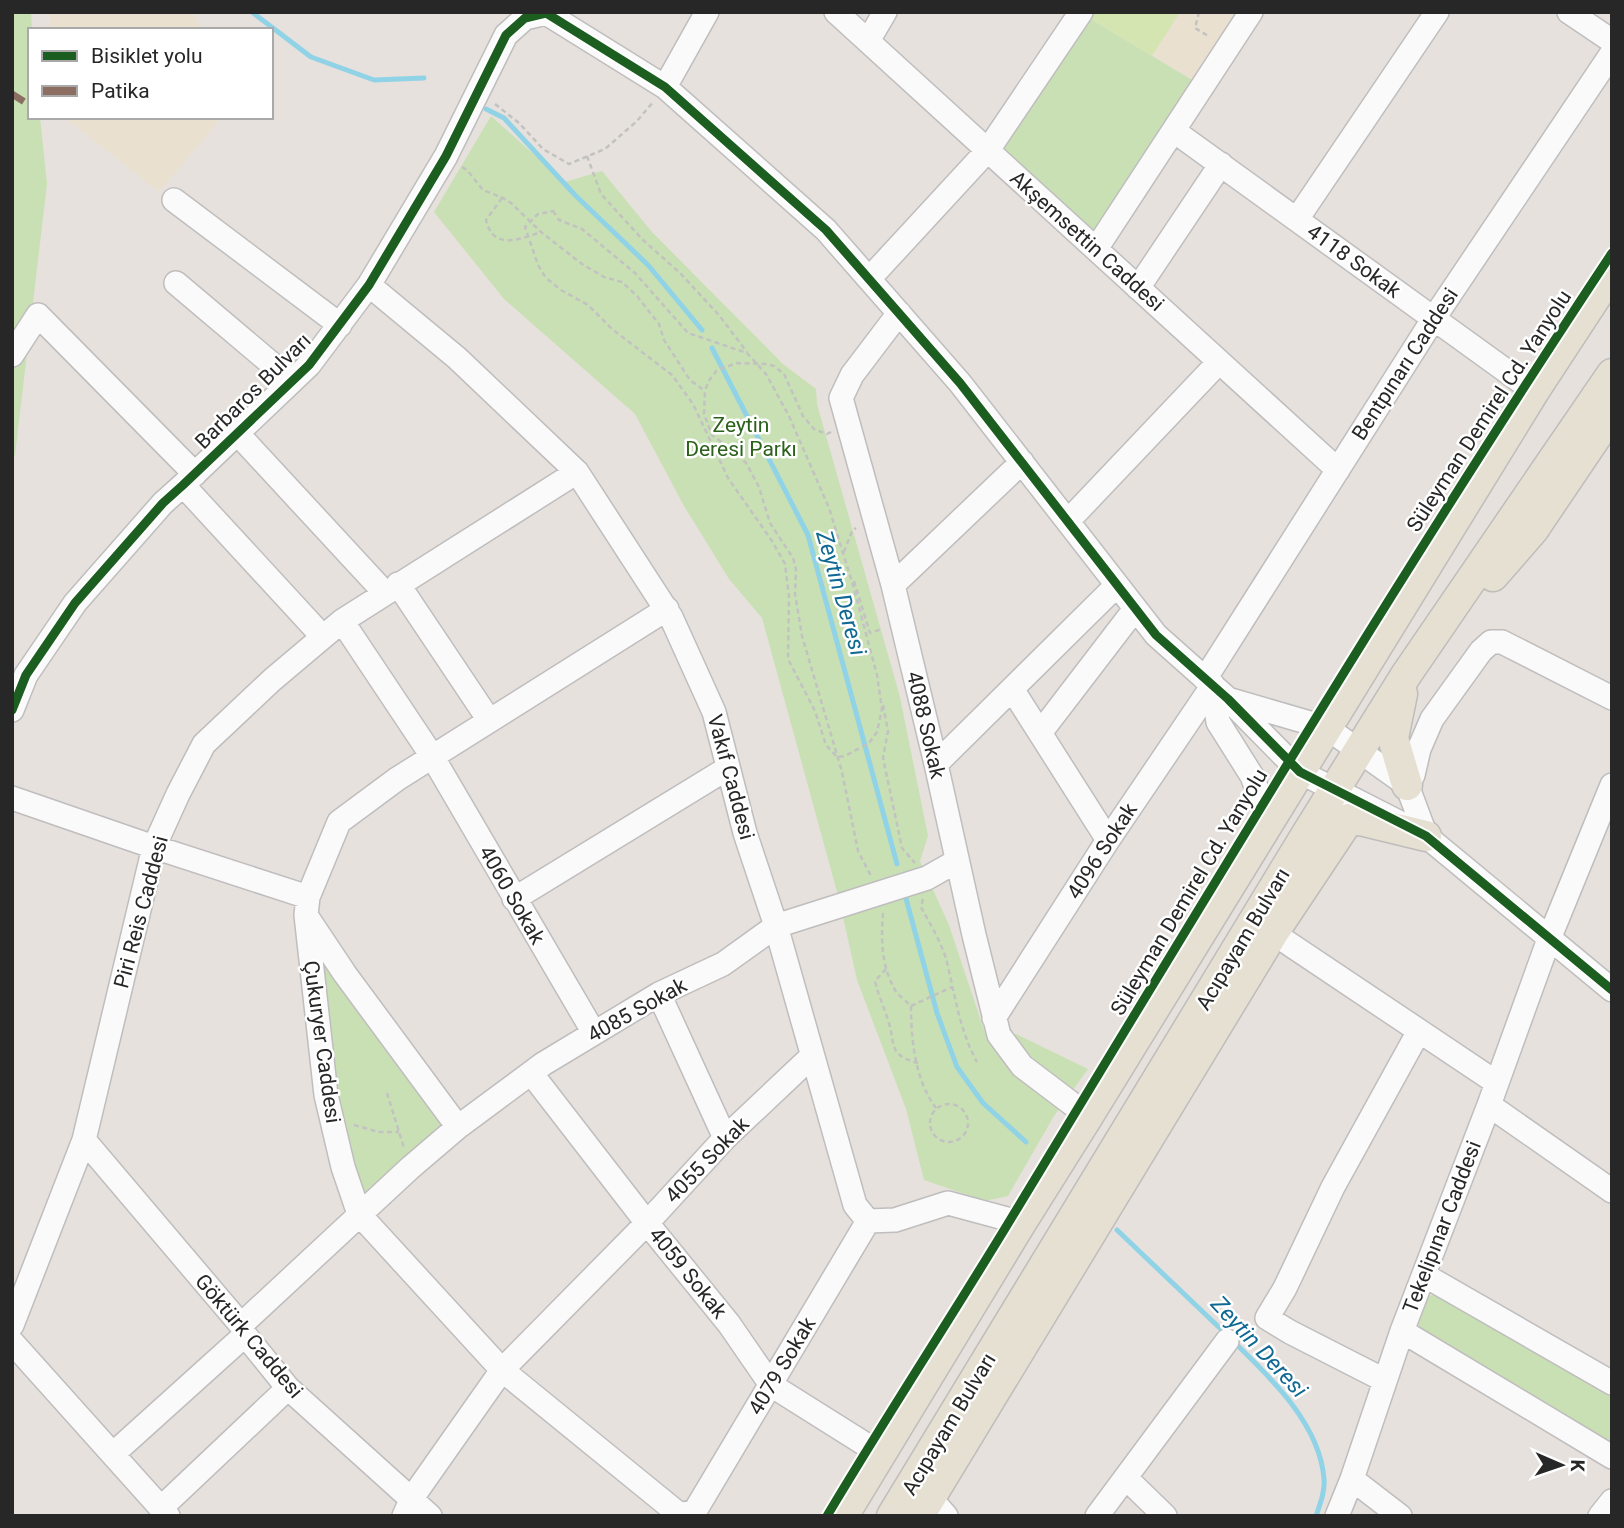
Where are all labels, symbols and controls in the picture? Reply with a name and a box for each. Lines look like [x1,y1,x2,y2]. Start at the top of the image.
legend [28,28,273,119]
text: Bisiklet yolu [91,44,203,68]
text: Patika [91,79,150,103]
street label: Akşemsettin Caddesi [1005,166,1169,316]
street label: 4118 Sokak [1303,219,1406,303]
street label: Bentpınarı Caddesi [1347,284,1463,444]
street label: Süleyman Demirel Cd. Yanyolu [1402,286,1576,536]
street label: Barbaros Bulvarı [190,328,316,454]
park label: Zeytin Deresi Parkı [685,413,797,461]
water label: Zeytin Deresi [810,526,872,659]
street label: 4088 Sokak [902,669,950,781]
street label: Vakıf Caddesi [703,712,759,842]
street label: Süleyman Demirel Cd. Yanyolu [1106,764,1272,1020]
street label: 4096 Sokak [1062,798,1142,903]
street label: Piri Reis Caddesi [109,833,173,991]
street label: 4060 Sokak [474,842,550,949]
street label: Acıpayam Bulvarı [1191,864,1295,1014]
street label: Çukuryer Caddesi [299,959,345,1125]
street label: 4085 Sokak [583,973,691,1047]
street label: 4055 Sokak [660,1112,754,1208]
street label: Tekelipınar Caddesi [1398,1137,1486,1317]
street label: 4059 Sokak [644,1223,732,1323]
street label: Göktürk Caddesi [190,1269,308,1403]
water label: Zeytin Deresi [1205,1290,1313,1404]
street label: 4079 Sokak [743,1313,821,1419]
street label: Acıpayam Bulvarı [897,1349,1001,1499]
north arrow [1526,1430,1596,1500]
text: K [1566,1459,1589,1473]

